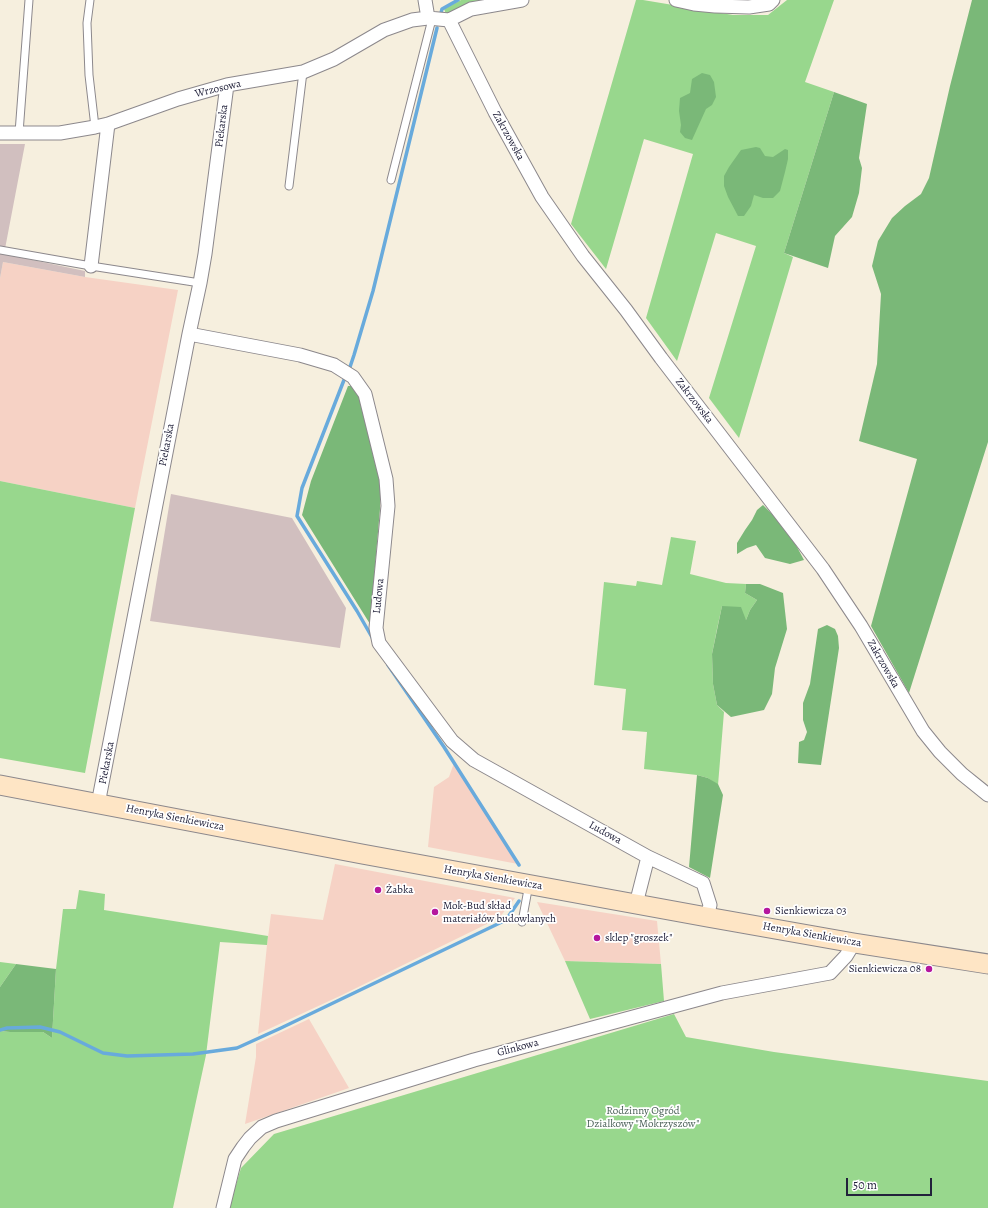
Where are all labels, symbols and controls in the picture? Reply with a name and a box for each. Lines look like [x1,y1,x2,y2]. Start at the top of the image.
street label: Wrzosowa [194,77,242,101]
street label: Piekarska [213,104,231,148]
street label: Zakrzowska [489,109,527,163]
street label: Zakrzowska [672,376,716,426]
street label: Piekarska [156,422,178,468]
street label: Ludowa [371,578,387,614]
street label: Zakrzowska [864,637,902,691]
street label: Piekarska [96,740,118,786]
street label: Henryka Sienkiewicza [125,802,225,834]
street label: Ludowa [586,819,624,847]
street label: Henryka Sienkiewicza [443,863,543,893]
place label: Żabka [386,883,413,897]
marker: Żabka [373,885,383,895]
place label: Mok-Bud skład materiałów budowlanych [443,899,556,925]
place label: Sienkiewicza 03 [775,904,847,918]
marker: Sienkiewicza 03 [762,906,772,916]
marker: Mok-Bud skład materiałów budowlanych [430,907,440,917]
street label: Henryka Sienkiewicza [762,920,862,950]
place label: sklep "groszek" [605,931,672,945]
marker: sklep "groszek" [592,933,602,943]
place label: Sienkiewicza 08 [849,962,921,976]
marker: Sienkiewicza 08 [924,964,934,974]
street label: Glinkowa [496,1036,540,1060]
park label: Rodzinny Ogród Dzialkowy "Mokrzyszów" [586,1104,700,1130]
scale bar [848,1170,934,1196]
text: 50 m [853,1177,877,1193]

